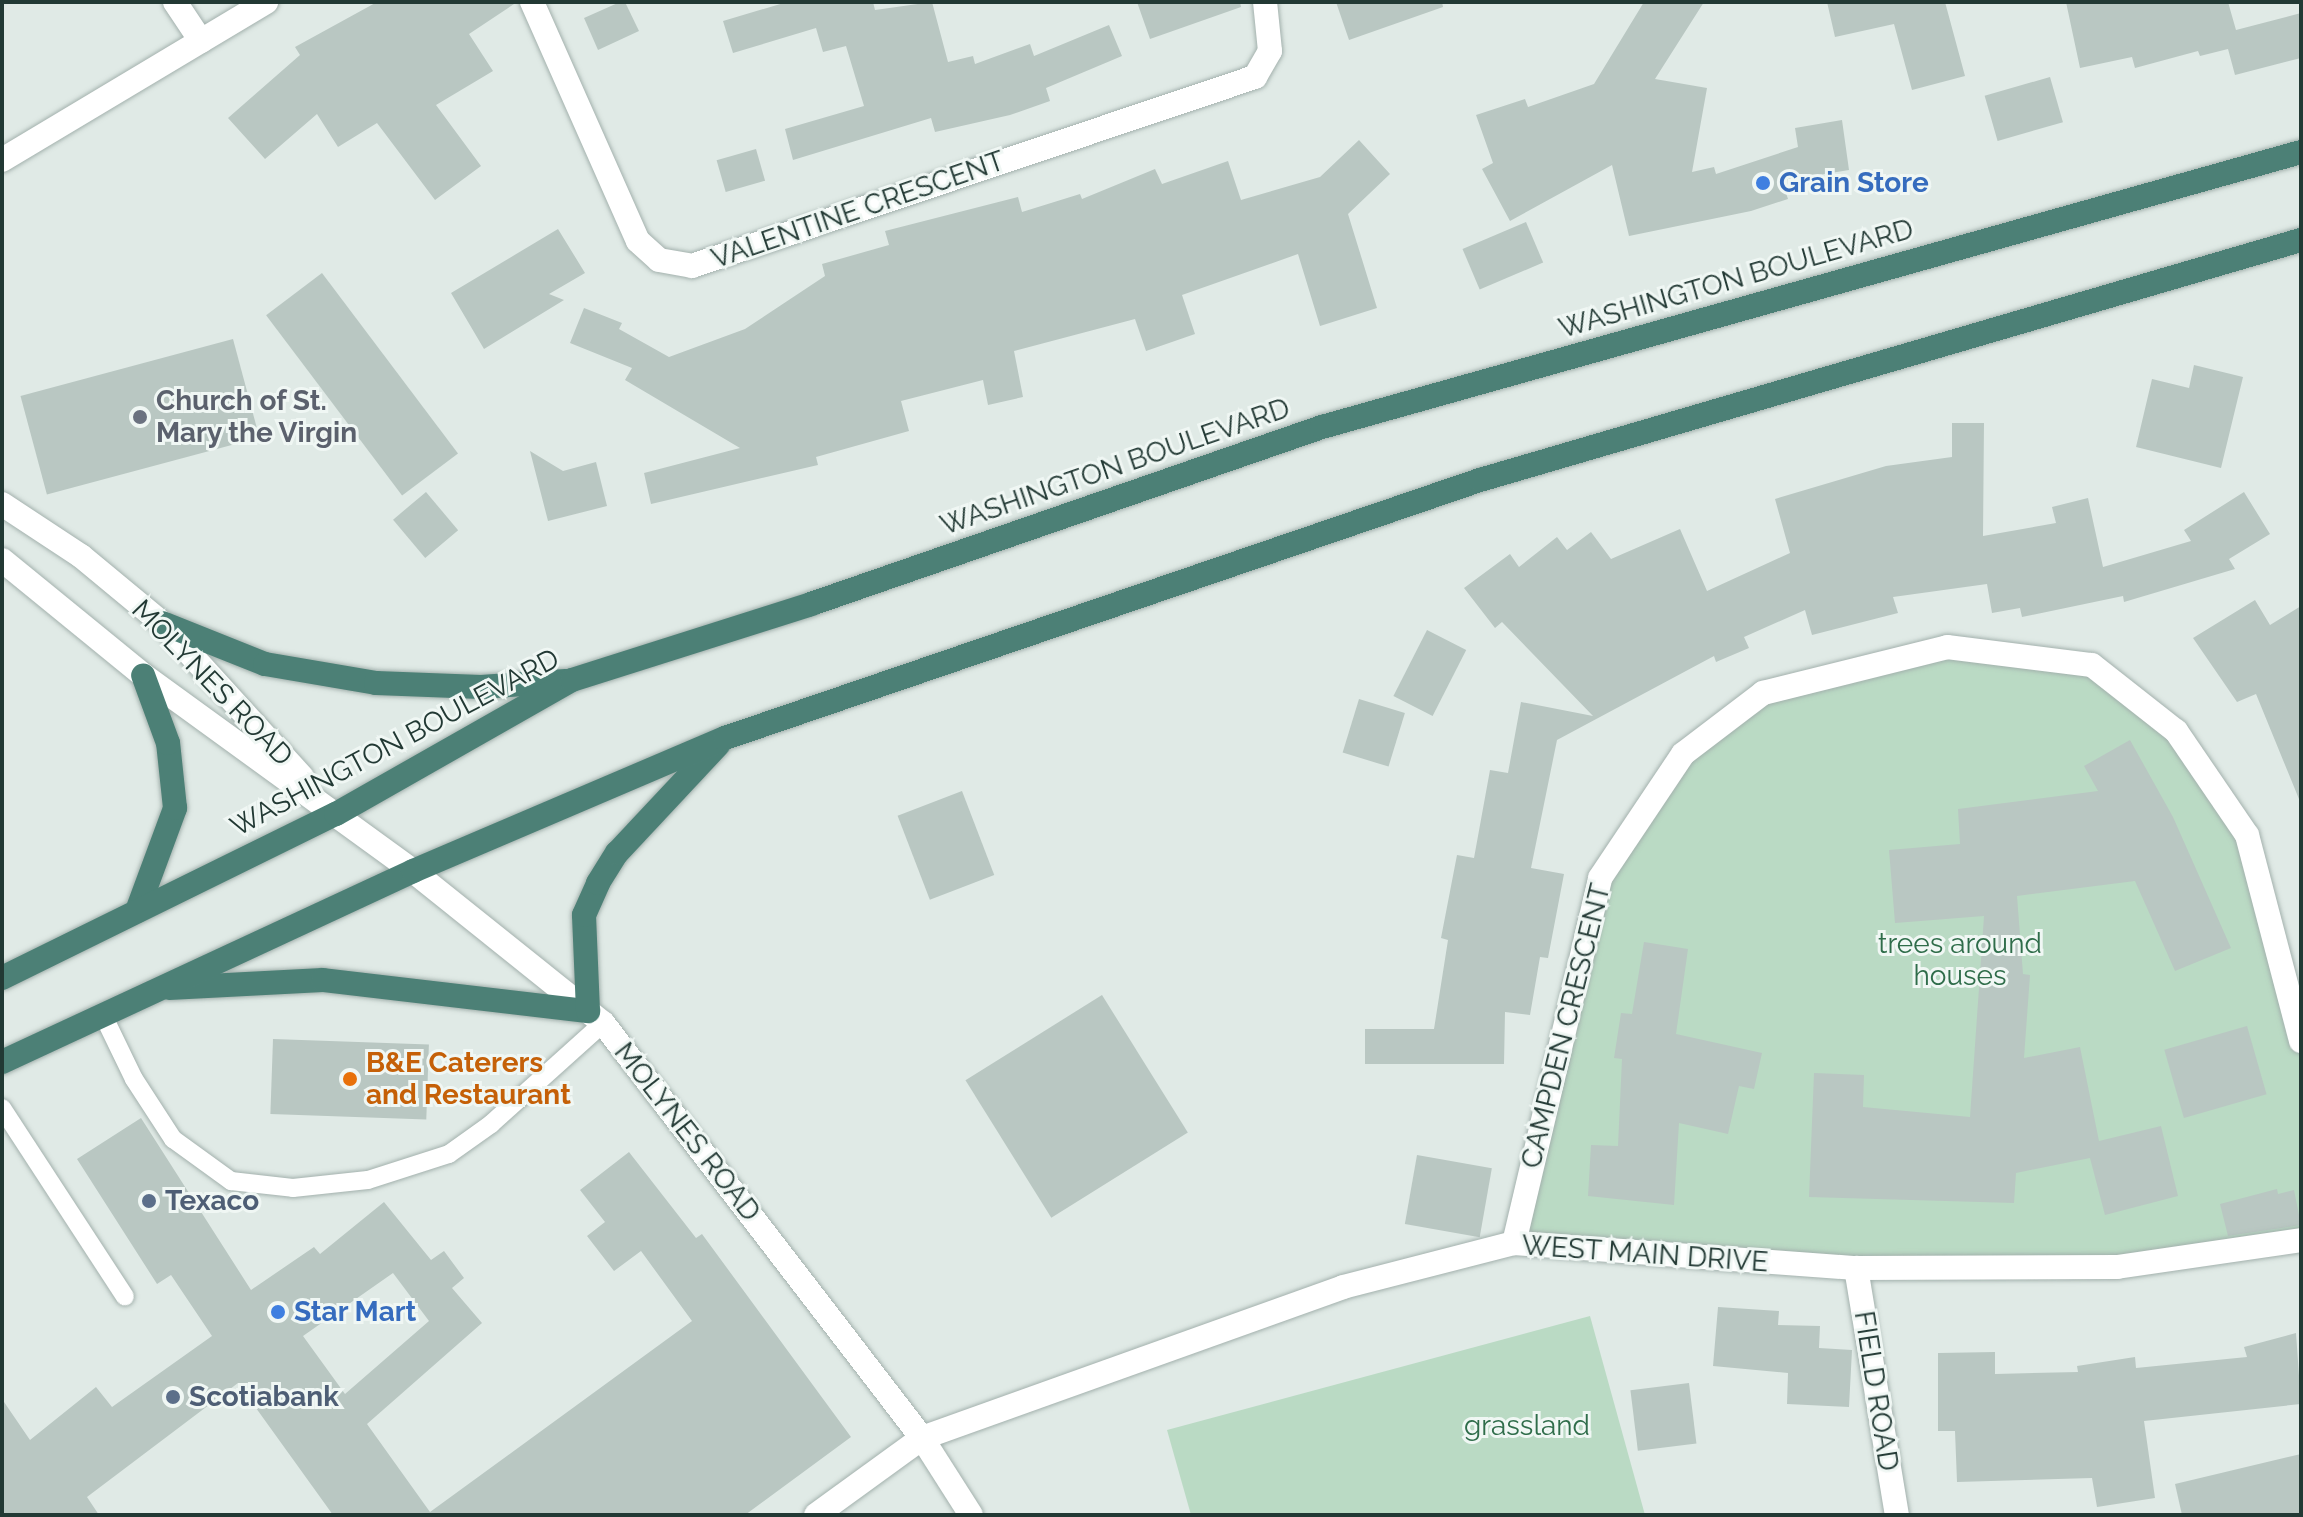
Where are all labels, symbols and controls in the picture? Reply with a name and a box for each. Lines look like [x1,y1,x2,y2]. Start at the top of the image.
street label: VALENTINE CRESCENT [707,144,1009,276]
place label: Grain Store [1779,166,1929,200]
marker: Grain Store [1754,174,1772,192]
street label: WASHINGTON BOULEVARD [1555,212,1917,346]
place label: Church of St. Mary the Virgin [156,384,359,450]
street label: WASHINGTON BOULEVARD [936,391,1294,543]
marker: Church of St. Mary the Virgin [131,408,149,426]
street label: MOLYNES ROAD [124,593,300,773]
street label: WASHINGTON BOULEVARD [225,642,565,844]
street label: CAMPDEN CRESCENT [1514,880,1618,1172]
park label: trees around houses [1878,927,2042,993]
street label: MOLYNES ROAD [607,1036,767,1228]
place label: B&E Caterers and Restaurant [366,1046,571,1112]
marker: B&E Caterers and Restaurant [341,1070,359,1088]
place label: Texaco [165,1184,259,1218]
marker: Texaco [140,1192,158,1210]
street label: WEST MAIN DRIVE [1520,1229,1770,1279]
place label: Star Mart [294,1295,417,1329]
marker: Star Mart [269,1303,287,1321]
street label: FIELD ROAD [1847,1309,1905,1473]
place label: Scotiabank [189,1380,339,1414]
marker: Scotiabank [164,1388,182,1406]
park label: grassland [1464,1409,1590,1443]

